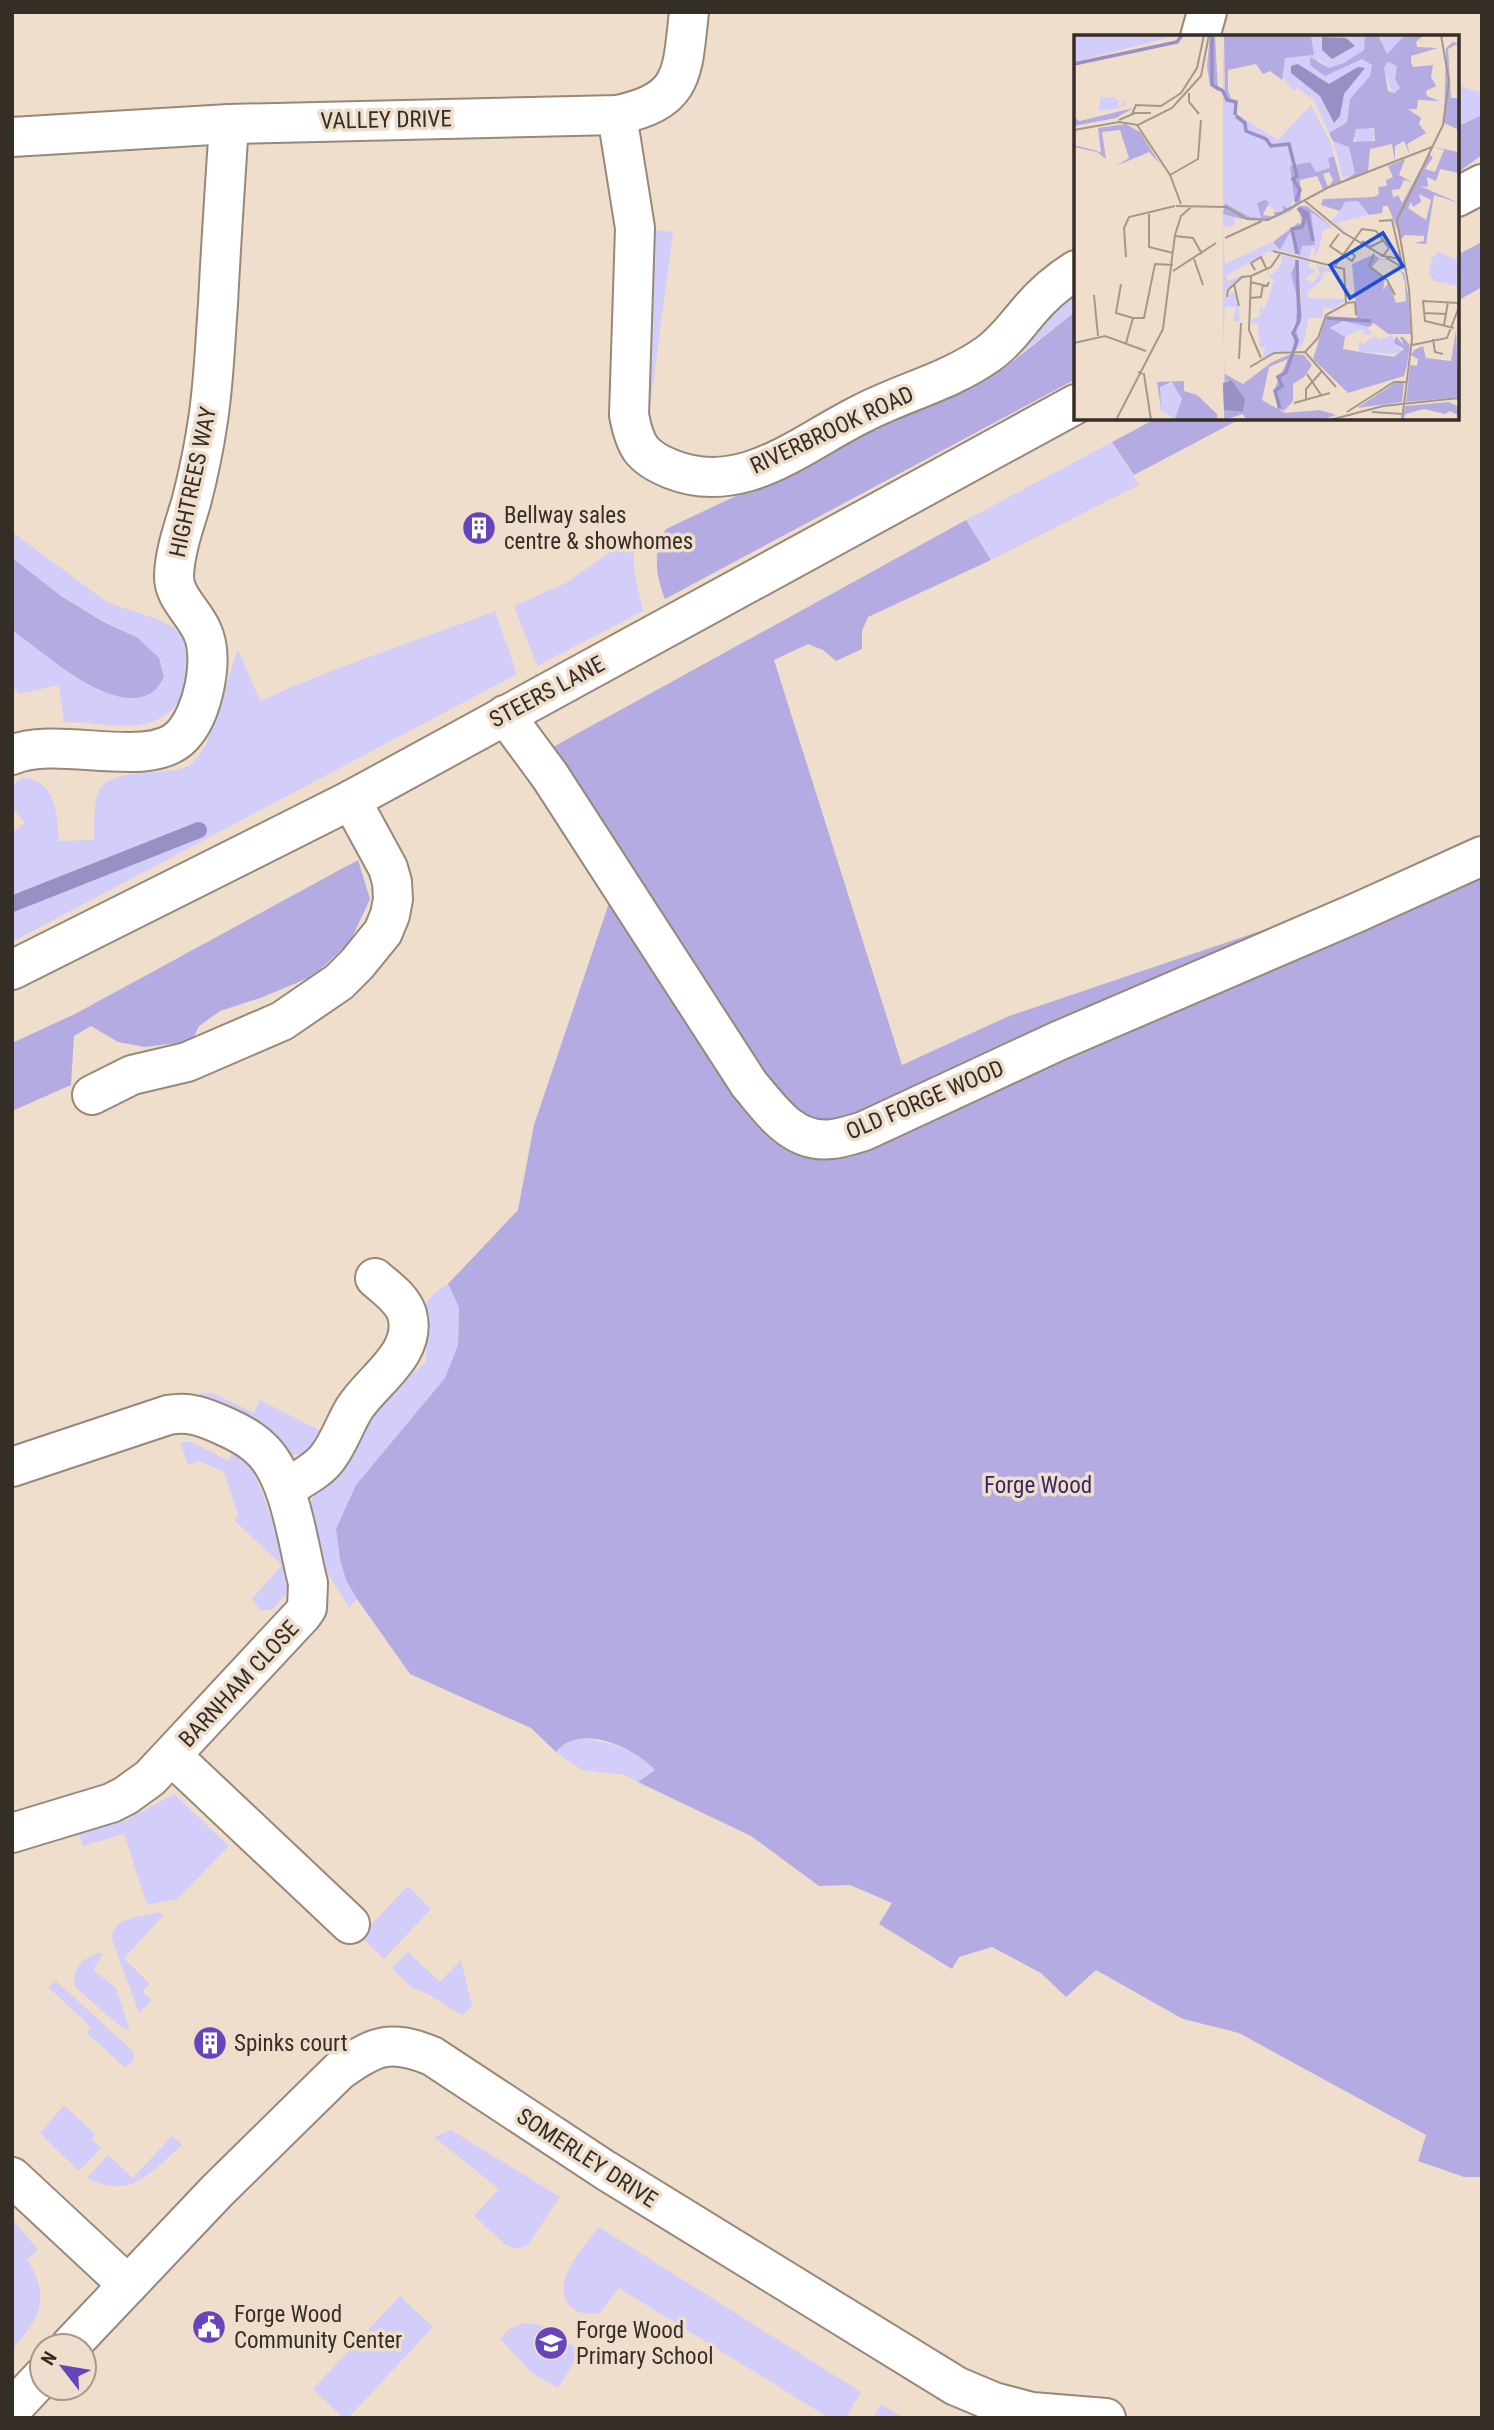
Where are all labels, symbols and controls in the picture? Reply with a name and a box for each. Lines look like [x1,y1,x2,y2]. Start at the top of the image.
inset map [1074,35,1459,420]
street label: VALLEY DRIVE [320,105,452,135]
street label: RIVERBROOK ROAD [746,380,918,480]
street label: HIGHTREES WAY [164,404,222,560]
place label: Bellway sales centre & showhomes [504,502,693,555]
building icon: Bellway sales centre & showhomes [460,509,498,547]
street label: STEERS LANE [485,650,609,734]
street label: OLD FORGE WOOD [842,1055,1008,1145]
park label: Forge Wood [984,1472,1092,1499]
street label: BARNHAM CLOSE [174,1615,304,1753]
building icon: Spinks court [191,2024,229,2062]
place label: Spinks court [234,2030,347,2057]
street label: SOMERLEY DRIVE [512,2103,662,2213]
place label: Forge Wood Community Center [234,2301,402,2354]
public building icon: Forge Wood Community Center [190,2308,228,2346]
place label: Forge Wood Primary School [576,2317,713,2370]
school or university icon: Forge Wood Primary School [532,2324,570,2362]
north arrow [28,2332,98,2402]
text: N [36,2348,62,2369]

